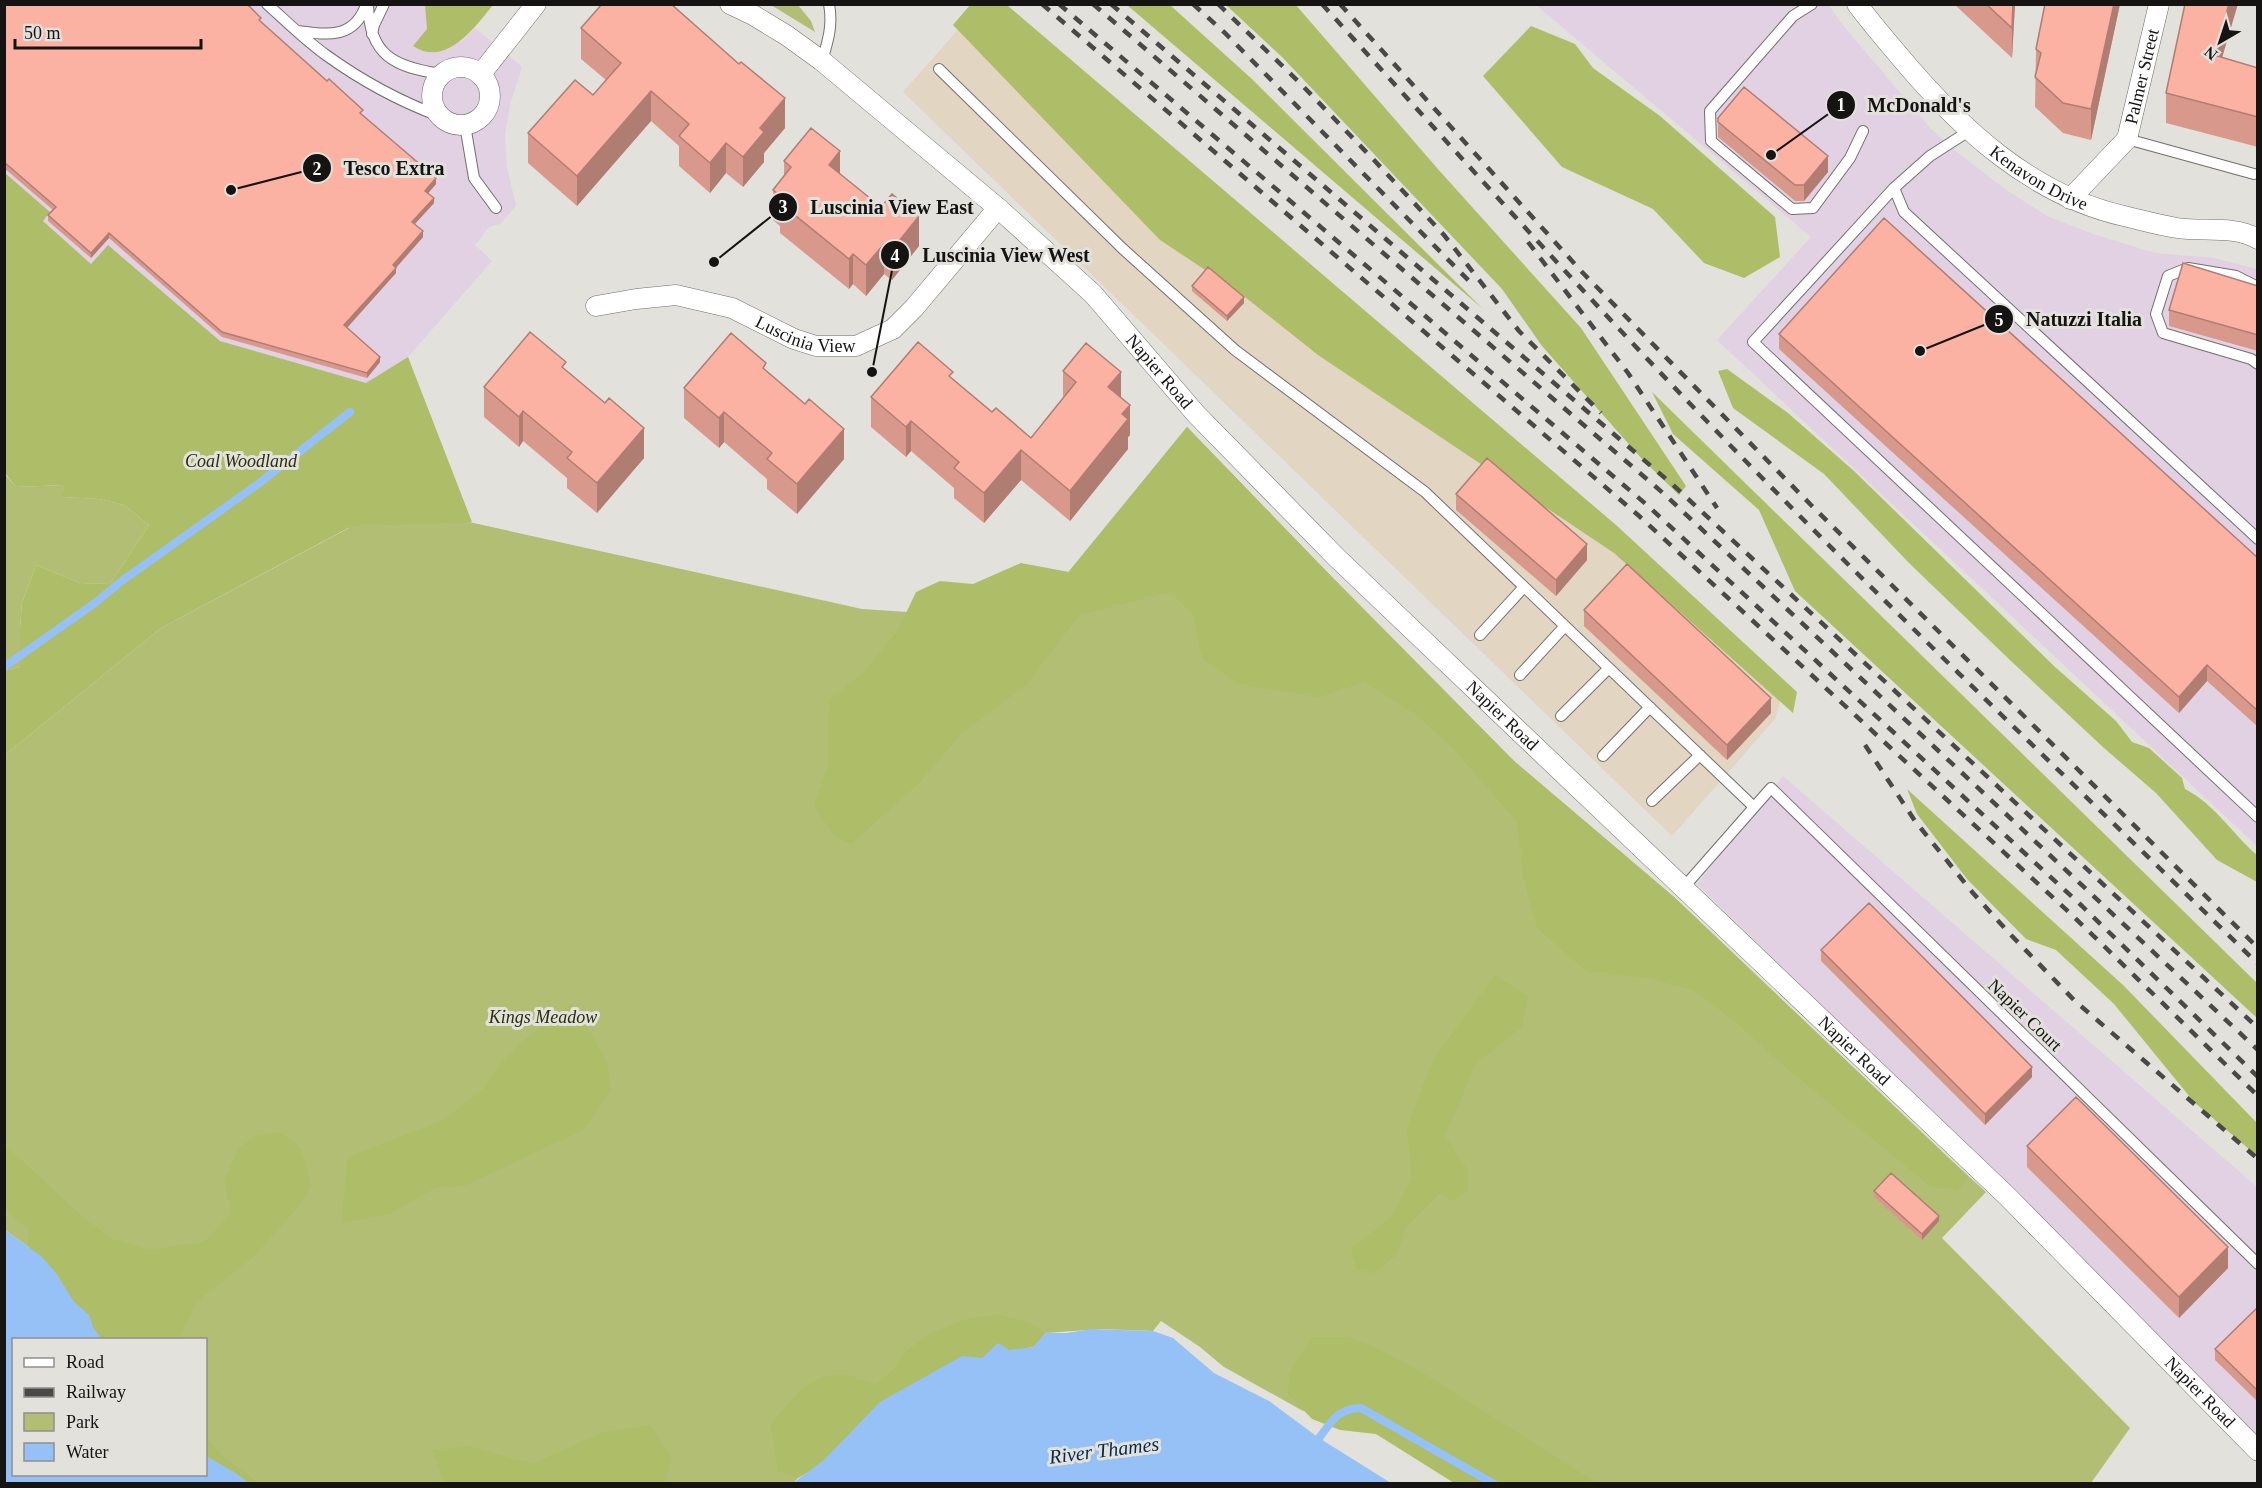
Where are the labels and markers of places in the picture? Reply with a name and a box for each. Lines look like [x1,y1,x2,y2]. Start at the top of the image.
callout: McDonald's [1826,86,1983,124]
callout: Tesco Extra [302,149,457,187]
callout: Luscinia View East [768,188,986,226]
callout: Luscinia View West [880,236,1102,274]
callout: Natuzzi Italia [1984,300,2154,338]

